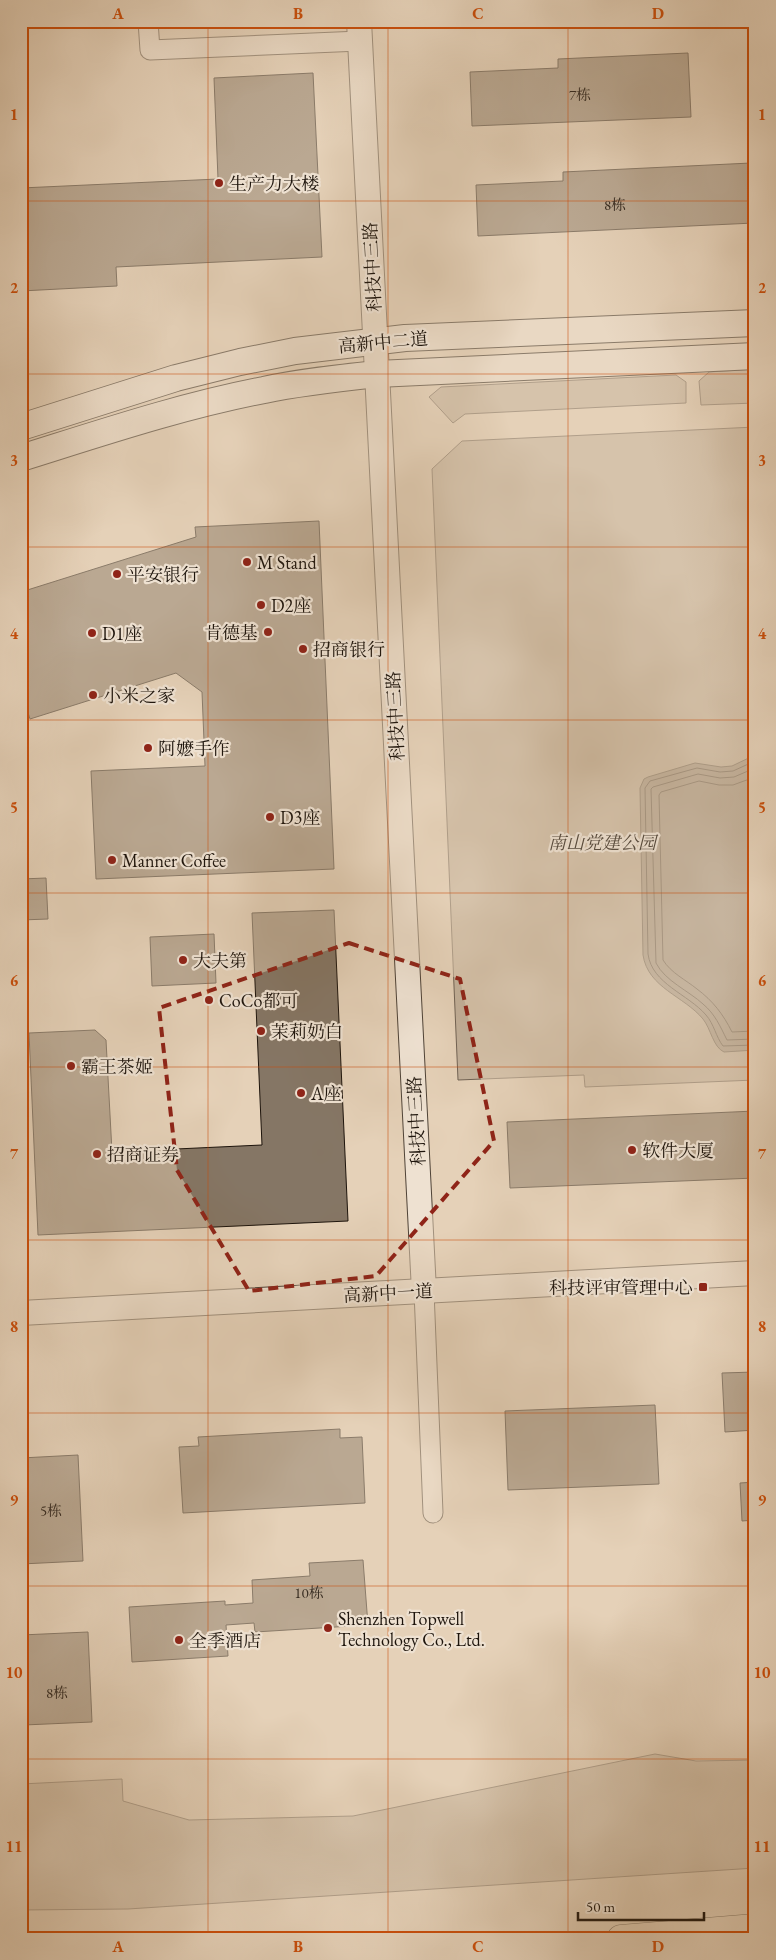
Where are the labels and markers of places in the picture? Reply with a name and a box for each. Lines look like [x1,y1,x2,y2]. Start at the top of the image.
place label: 生产力大楼 [229,172,319,195]
marker: 生产力大楼 [213,177,225,189]
place label: M Stand [257,551,318,574]
marker: M Stand [241,556,253,568]
place label: 平安银行 [127,563,199,586]
marker: 平安银行 [111,568,123,580]
place label: D2座 [271,594,311,617]
marker: D2座 [255,599,267,611]
place label: 肯德基 [204,621,258,644]
place label: D1座 [102,622,142,645]
marker: 肯德基 [262,626,274,638]
marker: D1座 [86,627,98,639]
place label: 招商银行 [313,638,385,661]
marker: 招商银行 [297,643,309,655]
place label: 小米之家 [103,684,175,707]
marker: 小米之家 [87,689,99,701]
place label: 阿嬷手作 [158,737,230,760]
marker: 阿嬷手作 [142,742,154,754]
place label: D3座 [280,806,320,829]
marker: D3座 [264,811,276,823]
place label: Manner Coffee [122,849,226,872]
marker: Manner Coffee [106,854,118,866]
place label: 大夫第 [193,949,247,972]
marker: 大夫第 [177,954,189,966]
place label: CoCo都可 [219,989,298,1012]
marker: CoCo都可 [203,994,215,1006]
place label: 茉莉奶白 [271,1020,343,1043]
marker: 茉莉奶白 [255,1025,267,1037]
place label: 霸王茶姬 [81,1055,153,1078]
marker: 霸王茶姬 [65,1060,77,1072]
place label: A座 [310,1082,341,1105]
marker: A座 [295,1087,307,1099]
place label: 软件大厦 [642,1139,714,1162]
place label: 招商证券 [107,1143,179,1166]
marker: 软件大厦 [626,1144,638,1156]
marker: 招商证券 [91,1148,103,1160]
place label: 科技评审管理中心 [549,1276,693,1299]
marker: 科技评审管理中心 [697,1281,709,1293]
place label: Shenzhen Topwell Technology Co., Ltd. [338,1607,485,1651]
marker: Shenzhen Topwell Technology Co., Ltd. [322,1622,334,1634]
place label: 全季酒店 [189,1629,261,1652]
marker: 全季酒店 [173,1634,185,1646]

